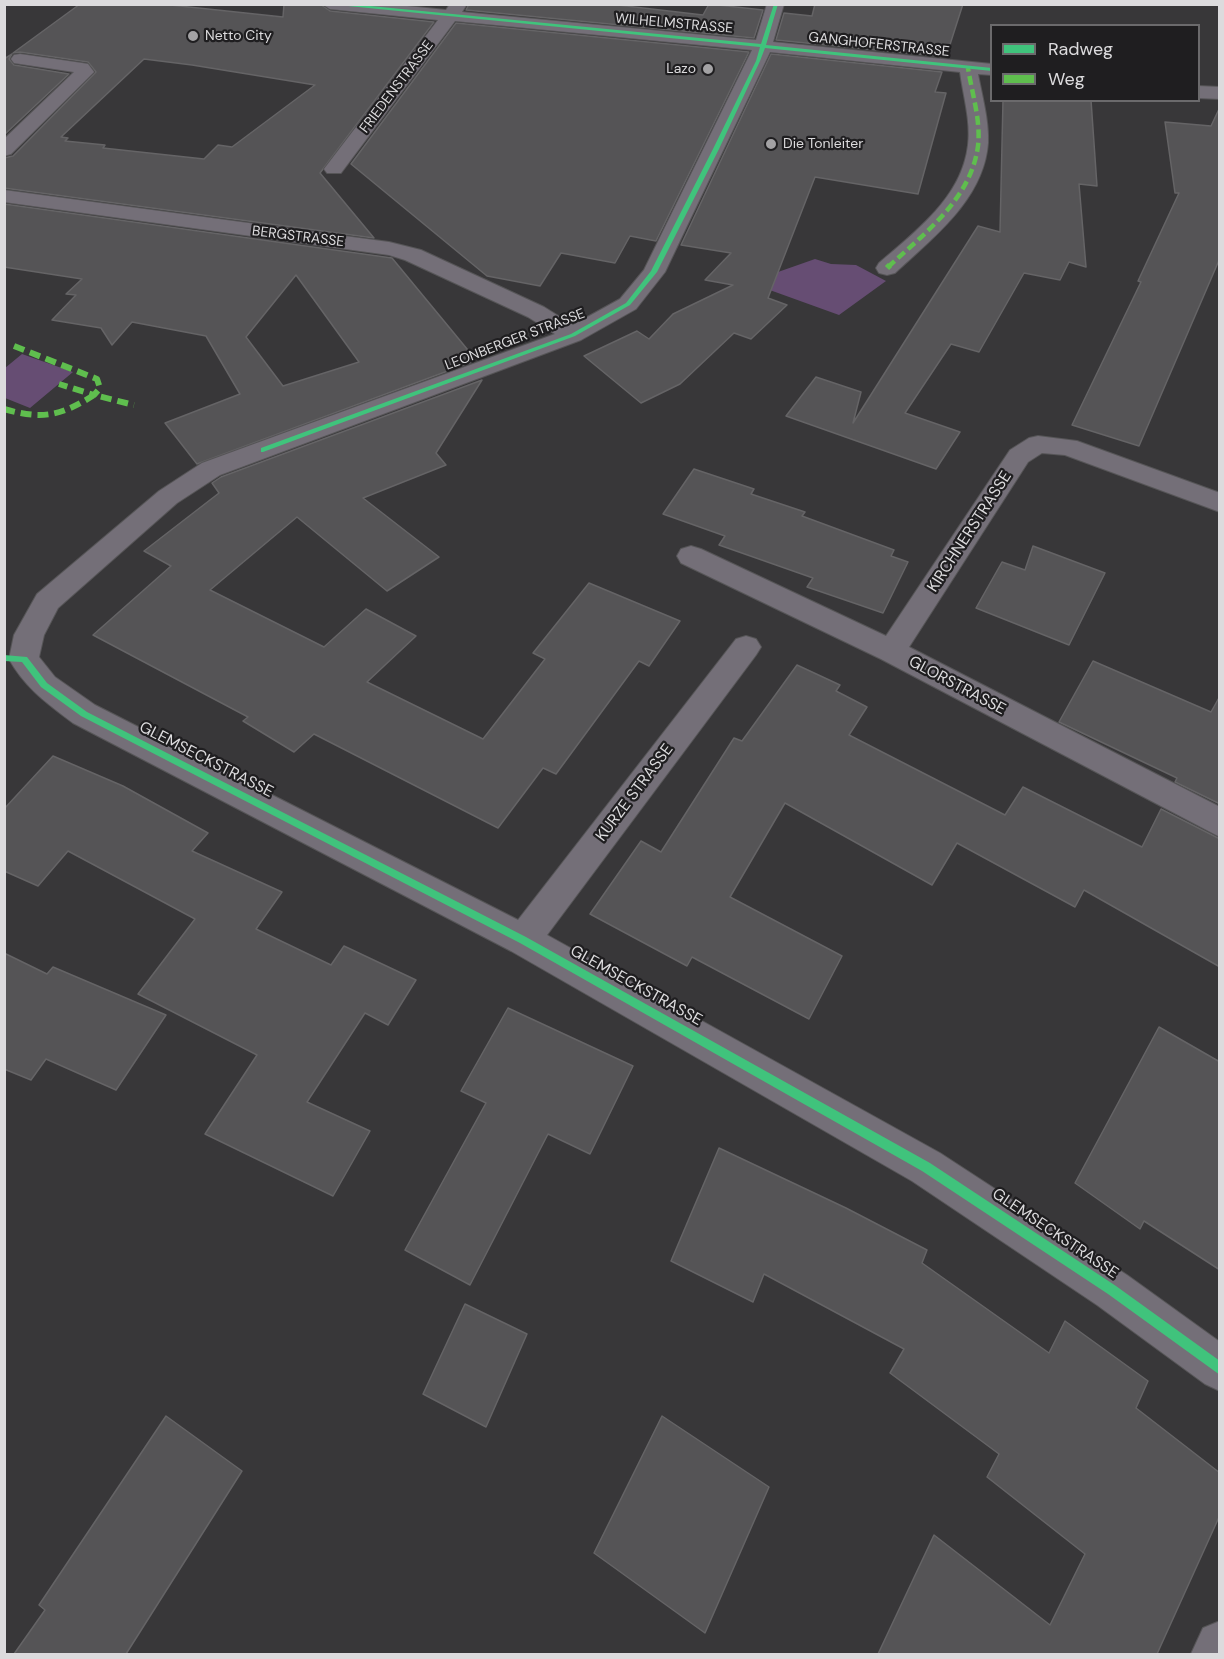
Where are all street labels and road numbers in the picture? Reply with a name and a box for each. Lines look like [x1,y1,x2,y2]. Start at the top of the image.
street label: WILHELMSTRASSE [614,10,734,38]
street label: GANGHOFERSTRASSE [808,29,950,61]
street label: FRIEDENSTRASSE [357,37,437,137]
street label: BERGSTRASSE [251,223,345,251]
street label: LEONBERGER STRASSE [443,306,587,374]
street label: KIRCHNERSTRASSE [924,468,1016,596]
street label: GLORSTRASSE [905,652,1009,720]
street label: GLEMSECKSTRASSE [136,718,276,802]
street label: KURZE STRASSE [592,741,678,845]
street label: GLEMSECKSTRASSE [567,942,705,1030]
street label: GLEMSECKSTRASSE [988,1185,1122,1283]

